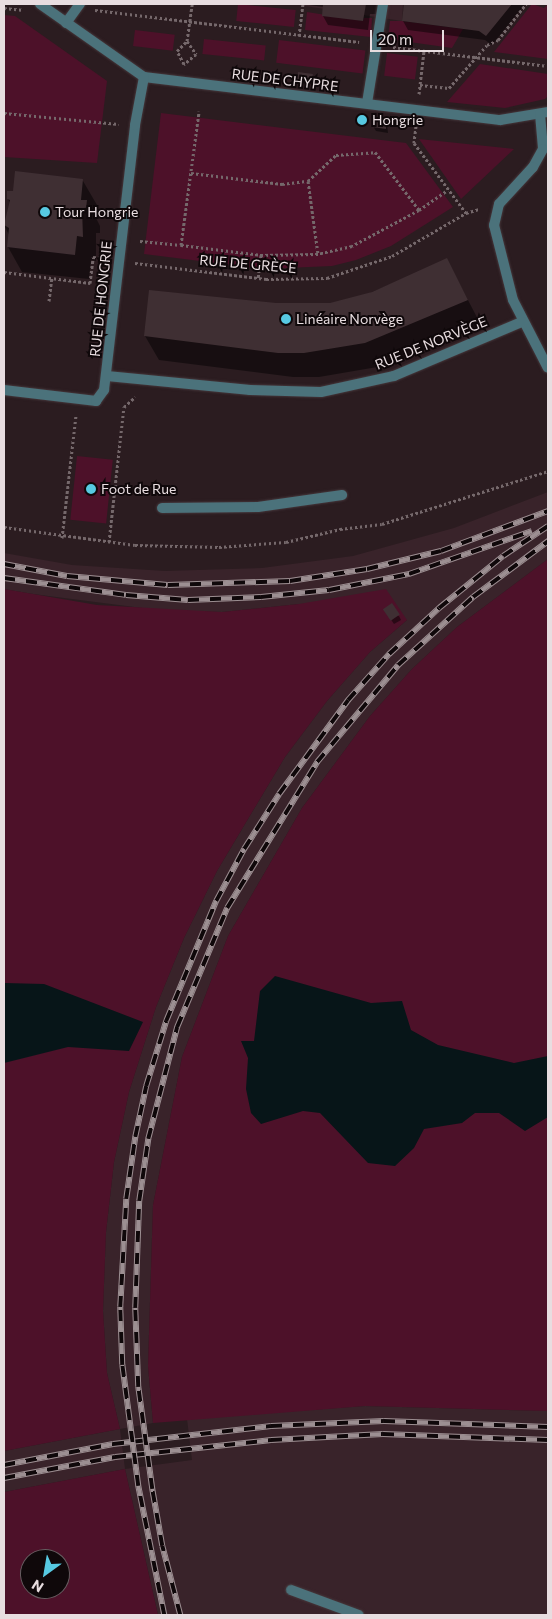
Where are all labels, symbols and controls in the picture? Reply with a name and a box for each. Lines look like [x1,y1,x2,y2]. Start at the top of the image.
scale bar [372,20,446,52]
text: 20 m [378,30,412,48]
street label: RUE DE CHYPRE [231,65,339,95]
place label: Hongrie [372,112,423,128]
marker: Hongrie [356,114,368,126]
place label: Tour Hongrie [55,204,138,220]
marker: Tour Hongrie [39,206,51,218]
street label: RUE DE HONGRIE [87,240,115,358]
street label: RUE DE GRÈCE [199,251,297,277]
place label: Linéaire Norvège [296,311,403,327]
marker: Linéaire Norvège [280,313,292,325]
street label: RUE DE NORVÈGE [373,313,489,373]
place label: Foot de Rue [101,481,176,497]
marker: Foot de Rue [85,483,97,495]
north arrow [20,1549,70,1599]
text: N [28,1576,46,1596]

